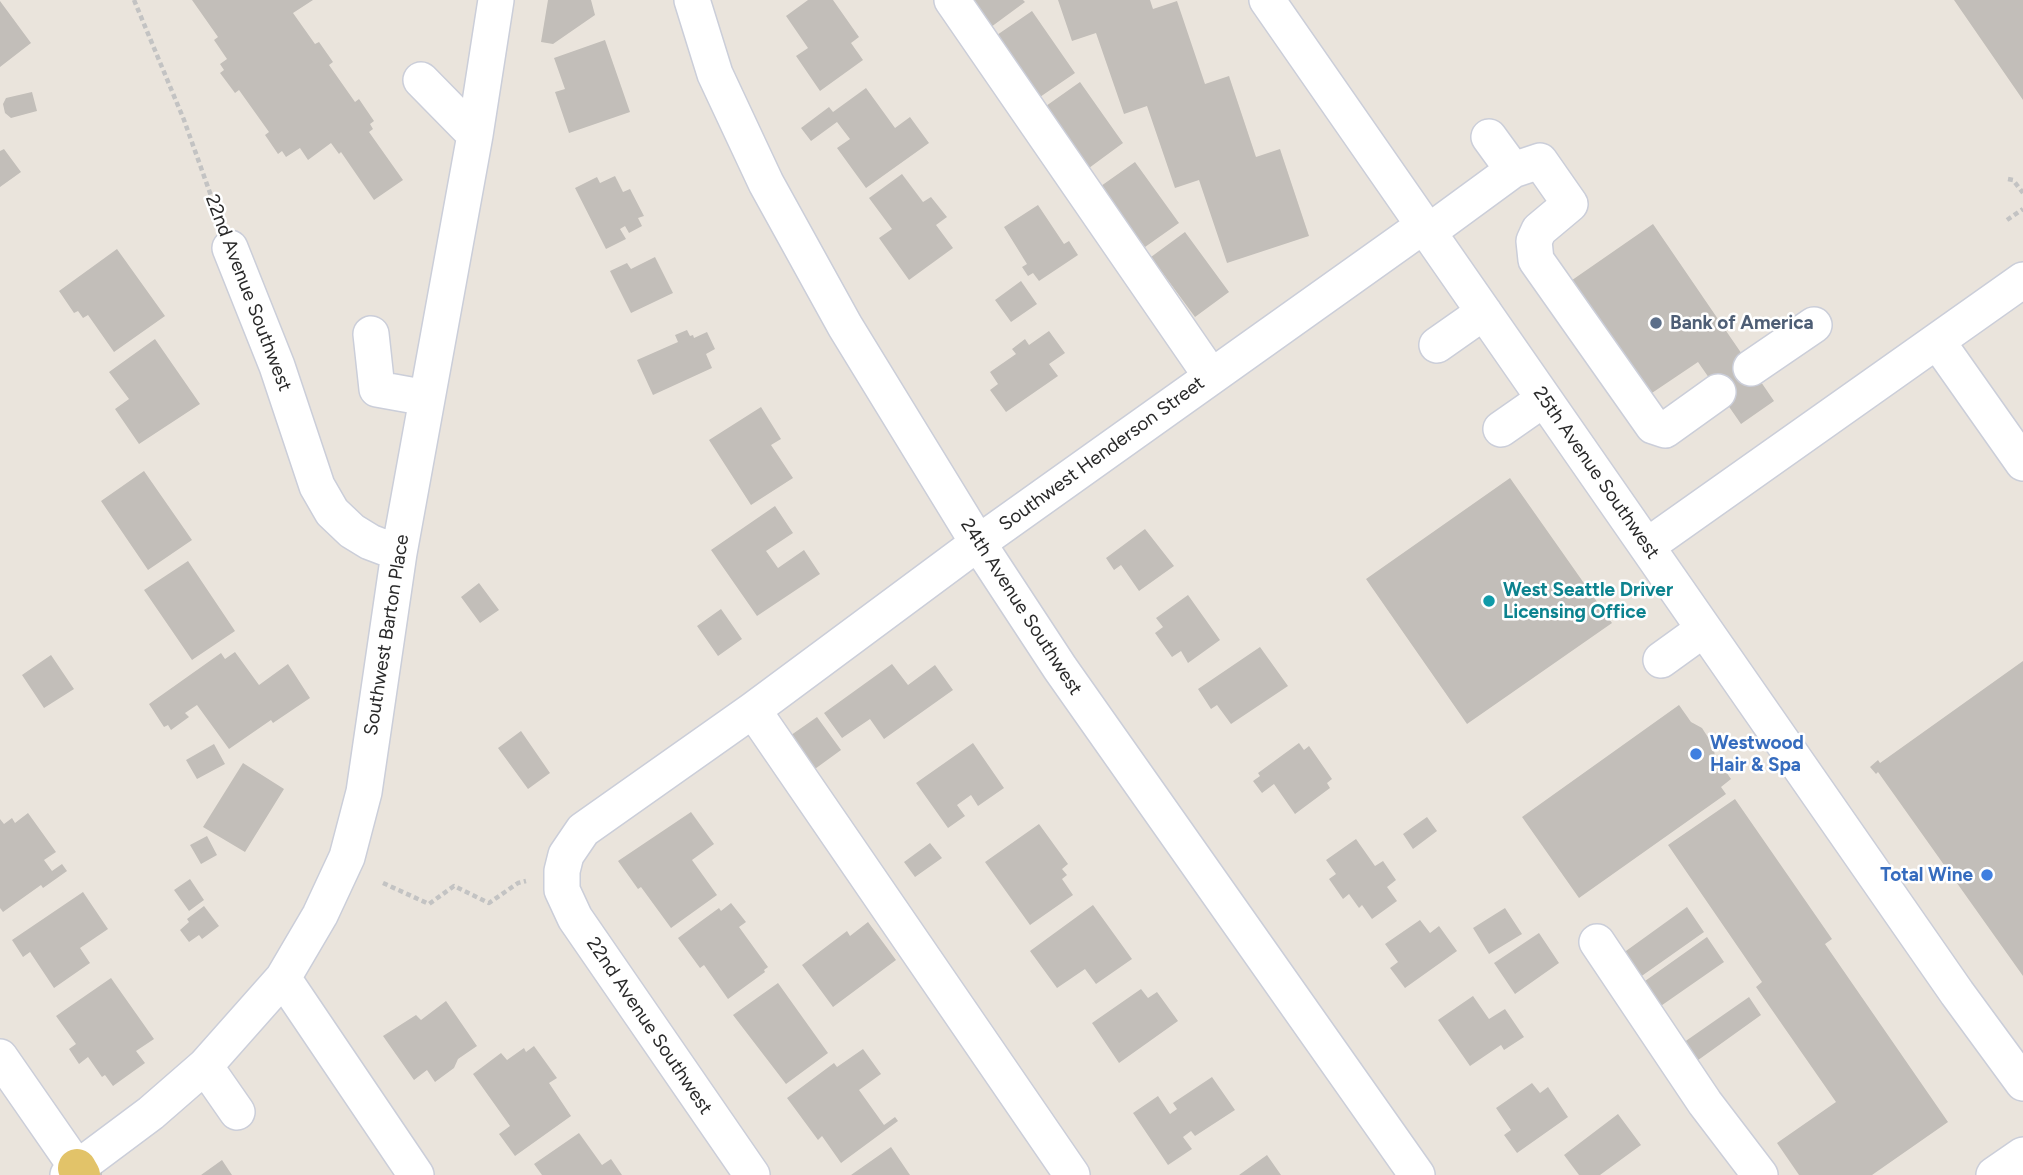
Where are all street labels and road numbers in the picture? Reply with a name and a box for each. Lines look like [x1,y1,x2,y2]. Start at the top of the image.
street label: 22nd Avenue Southwest [200,192,296,394]
street label: Southwest Henderson Street [995,372,1209,536]
street label: 25th Avenue Southwest [1528,383,1664,563]
street label: 24th Avenue Southwest [955,514,1087,700]
street label: Southwest Barton Place [360,533,414,737]
street label: 22nd Avenue Southwest [581,933,717,1119]

